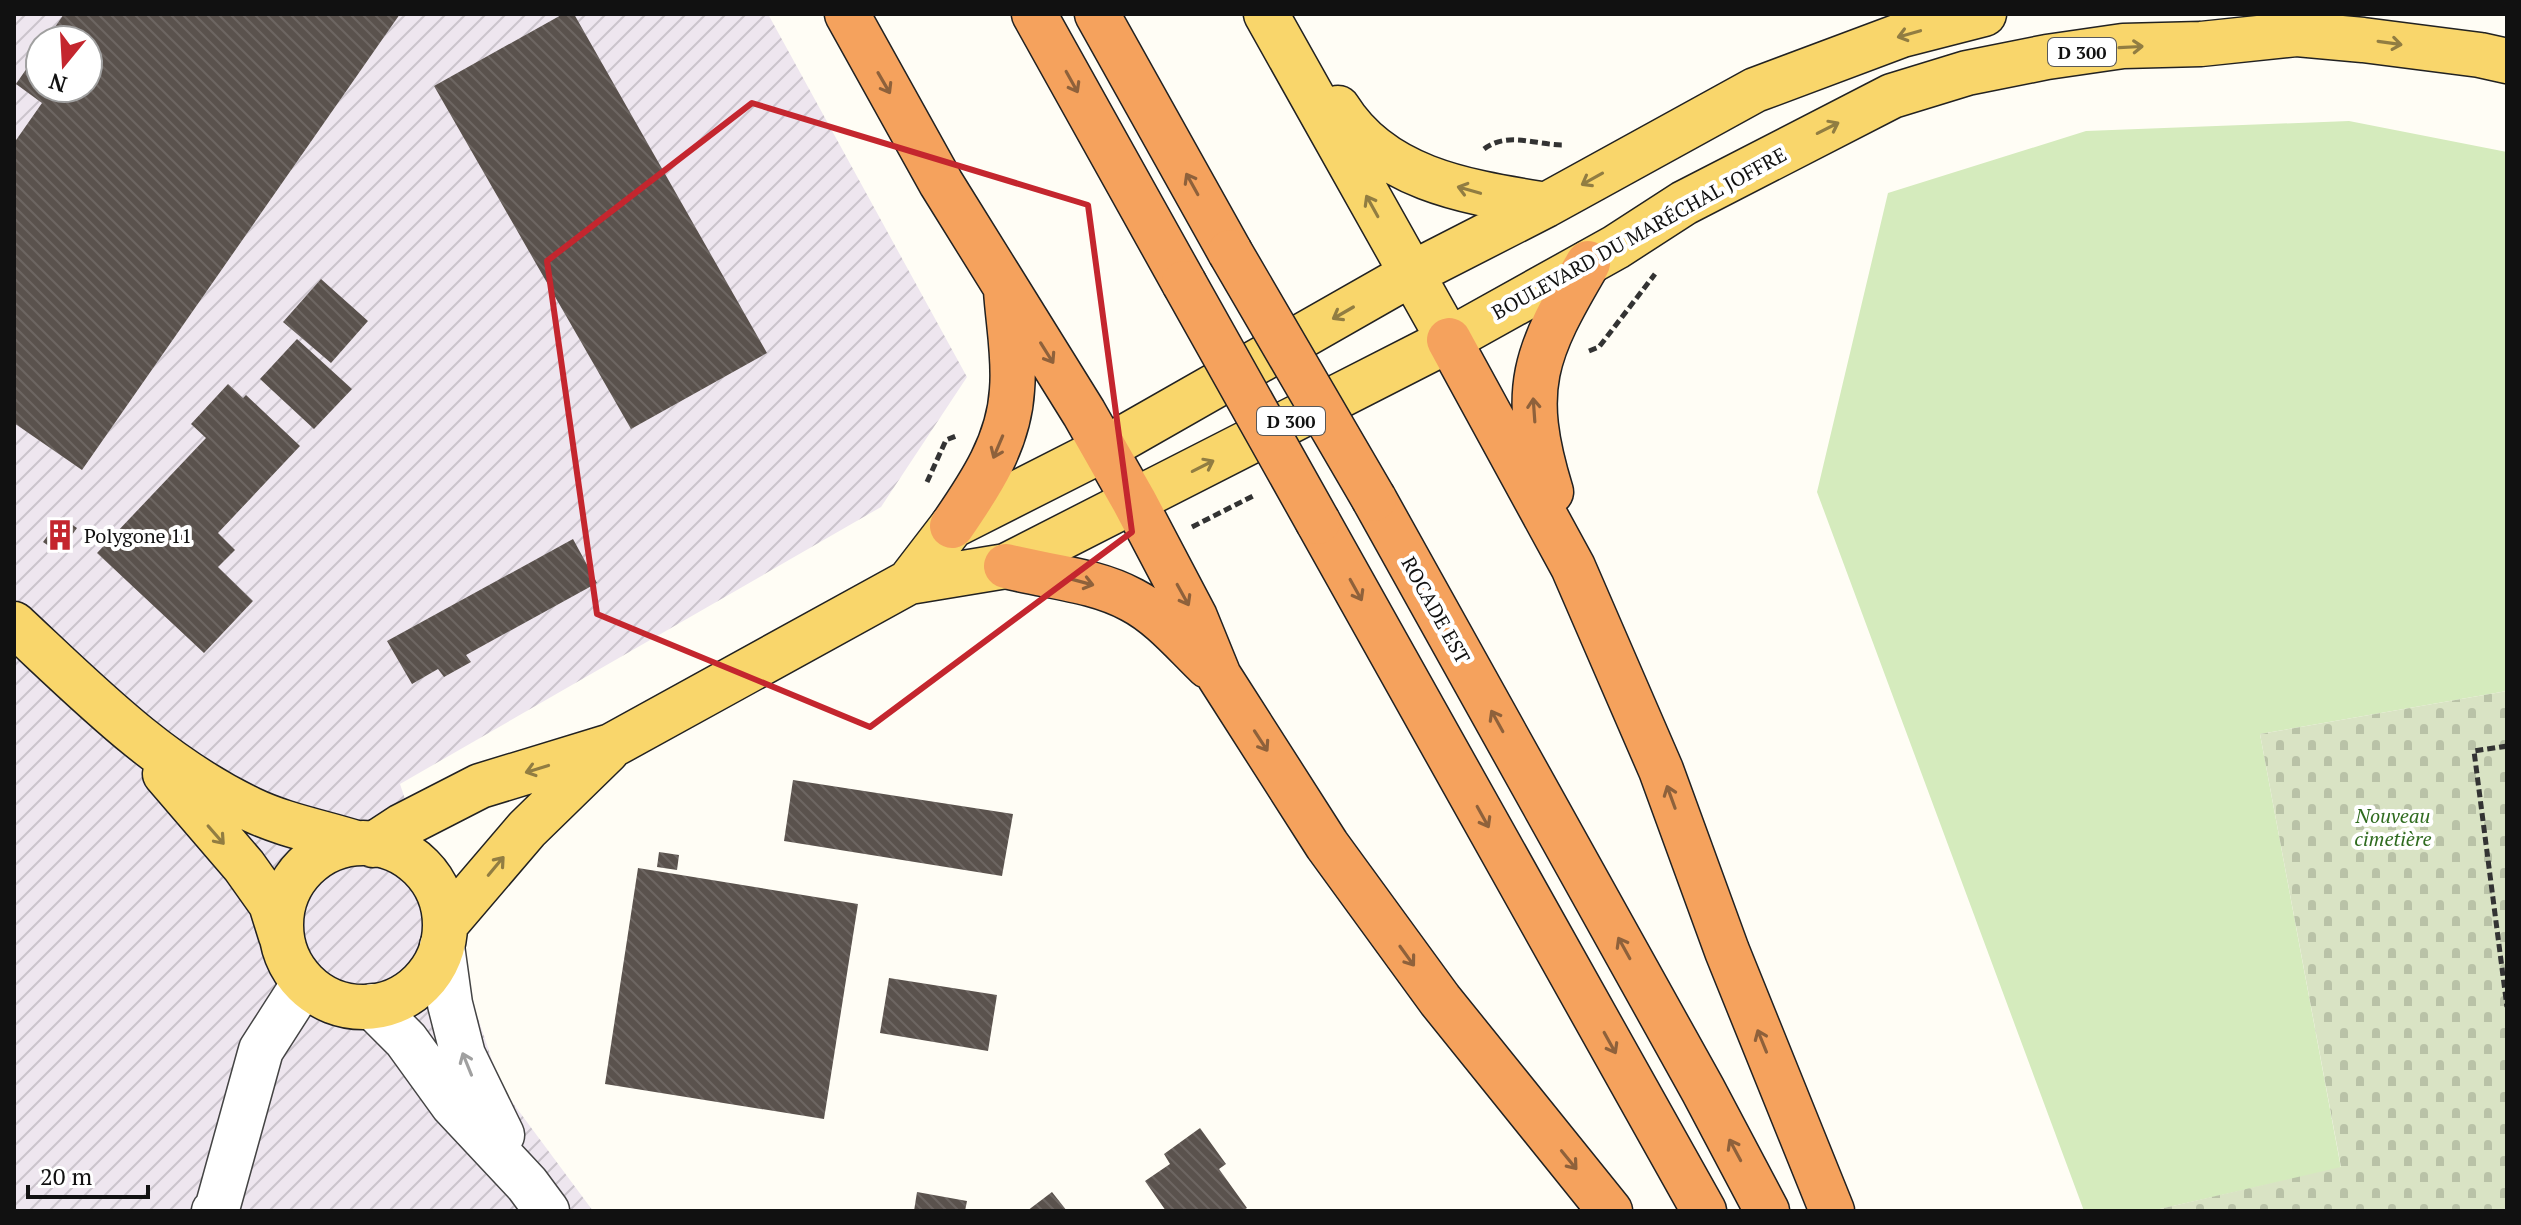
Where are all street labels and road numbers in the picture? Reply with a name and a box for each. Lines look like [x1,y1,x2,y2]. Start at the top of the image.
road number: D 300 [2048,38,2116,66]
street label: BOULEVARD DU MARÉCHAL JOFFRE [1487,141,1791,325]
road number: D 300 [1257,407,1325,435]
street label: ROCADE EST [1395,552,1477,668]

